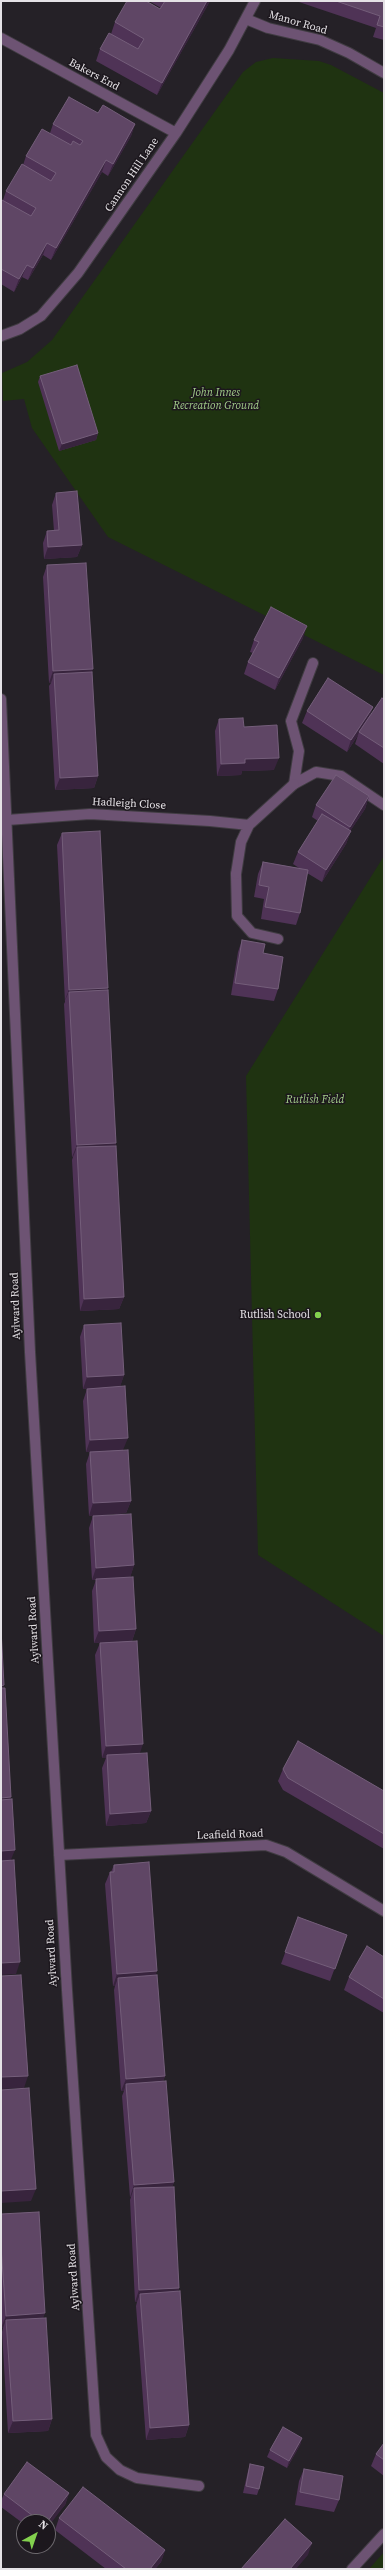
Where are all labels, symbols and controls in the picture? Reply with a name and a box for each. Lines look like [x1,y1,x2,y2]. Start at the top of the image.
street label: Manor Road [267,8,329,38]
street label: Bakers End [66,56,122,94]
street label: Cannon Hill Lane [102,135,162,215]
park label: John Innes Recreation Ground [173,386,259,412]
street label: Hadleigh Close [92,795,166,813]
park label: Rutlish Field [286,1093,344,1107]
street label: Aylward Road [8,1272,24,1340]
place label: Rutlish School [240,1308,310,1322]
marker: Rutlish School [313,1310,323,1320]
street label: Aylward Road [26,1596,42,1664]
street label: Leafield Road [196,1827,264,1843]
street label: Aylward Road [44,1919,60,1987]
street label: Aylward Road [65,2243,83,2311]
north arrow [16,2514,56,2554]
text: N [35,2517,51,2534]

